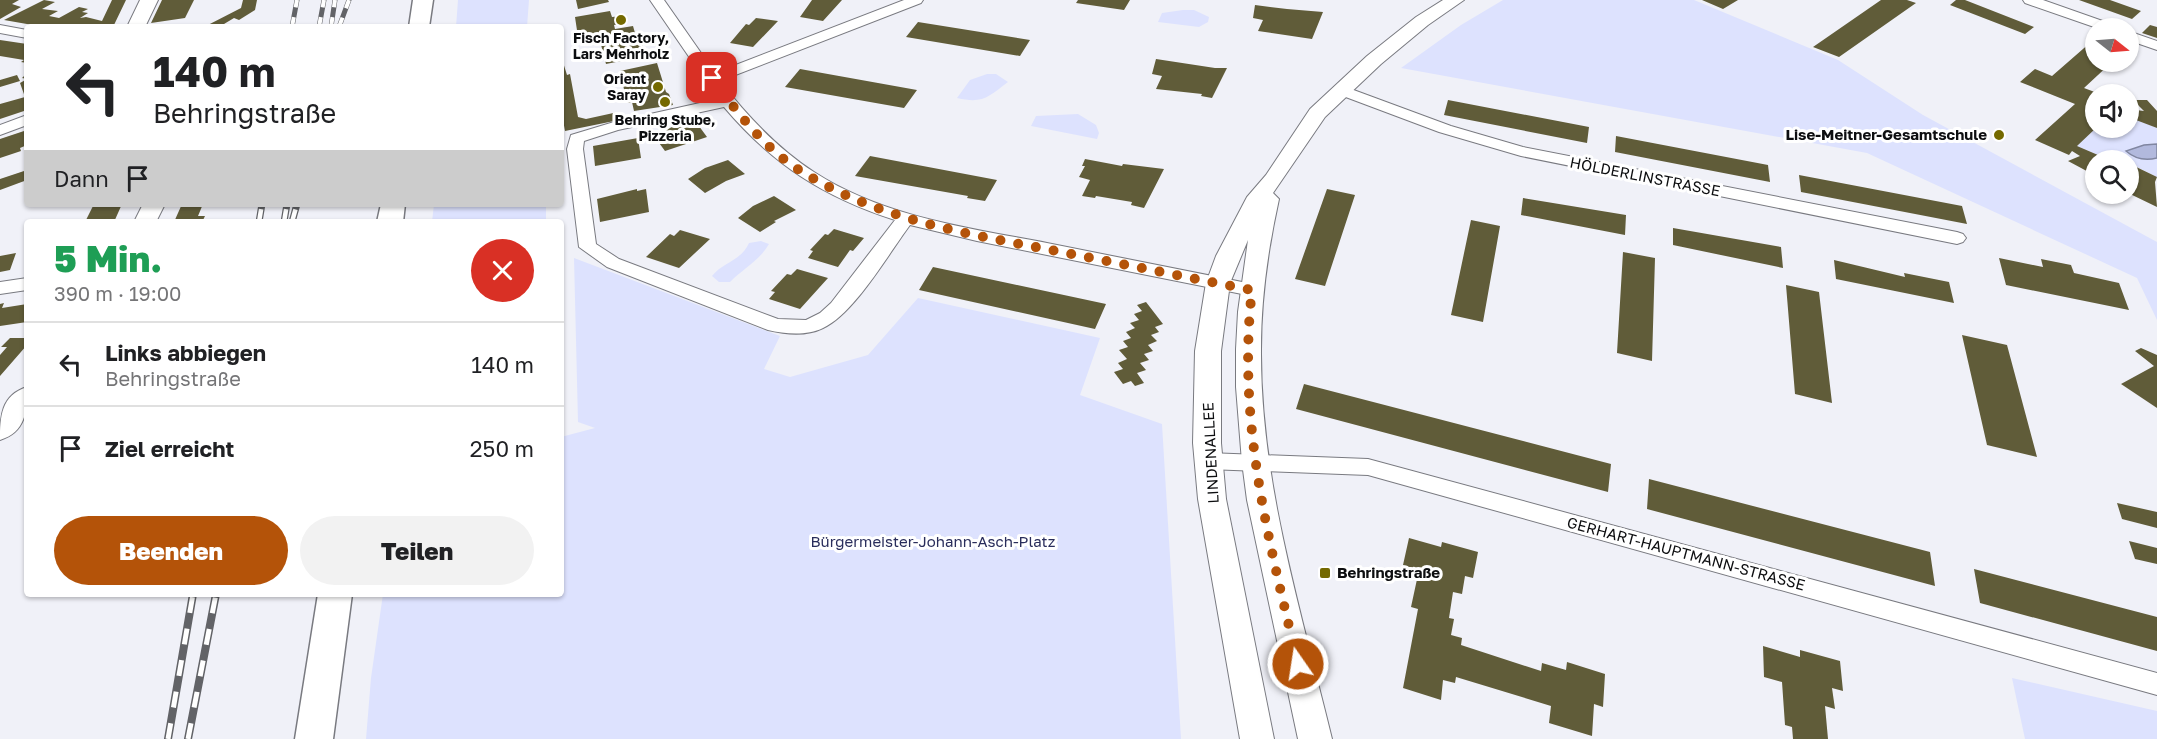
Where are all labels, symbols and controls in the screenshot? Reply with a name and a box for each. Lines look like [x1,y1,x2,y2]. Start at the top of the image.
marker: Fisch Factory, Lars Mehrholz [614,13,628,27]
north arrow [2085,18,2139,72]
map controls [2085,18,2139,204]
place label: Fisch Factory, Lars Mehrholz [573,29,669,62]
text: 140 m [153,46,275,96]
icon: left [54,48,132,126]
pin [686,52,737,103]
icon: arrive [695,61,728,94]
place label: Orient Saray [604,70,647,103]
marker: Orient Saray [651,80,665,94]
button: sound [2085,84,2139,138]
marker: Behring Stube, Pizzeria [658,95,672,109]
text: Behringstraße [153,97,336,129]
place label: Behring Stube, Pizzeria [615,111,715,144]
place label: Lise-Meitner-Gesamtschule [1785,125,1987,143]
marker: Lise-Meitner-Gesamtschule [1992,128,2006,142]
button: search [2085,150,2139,204]
street label: HÖLDERLINSTRASSE [1568,153,1722,199]
icon: arrive [121,162,154,195]
text: Dann [54,165,109,192]
text: 5 Min. [54,237,162,280]
button: close [471,239,534,302]
text: 390 m · 19:00 [54,281,182,305]
text: Links abbiegen [105,339,266,366]
icon: left [54,348,87,381]
text: 140 m [471,351,534,378]
text: Behringstraße [105,366,241,390]
street label: LINDENALLEE [1198,402,1222,504]
icon: arrive [54,432,87,465]
text: Ziel erreicht [105,435,234,462]
text: 250 m [470,435,534,462]
street label: GERHART-HAUPTMANN-STRASSE [1565,513,1807,594]
button: Beenden [54,516,288,585]
button: Teilen [300,516,534,585]
park label: Bürgermeister-Johann-Asch-Platz [811,532,1056,550]
place label: Behringstraße [1337,563,1440,581]
marker: Behringstraße [1318,566,1332,580]
position arrow [1266,632,1330,696]

